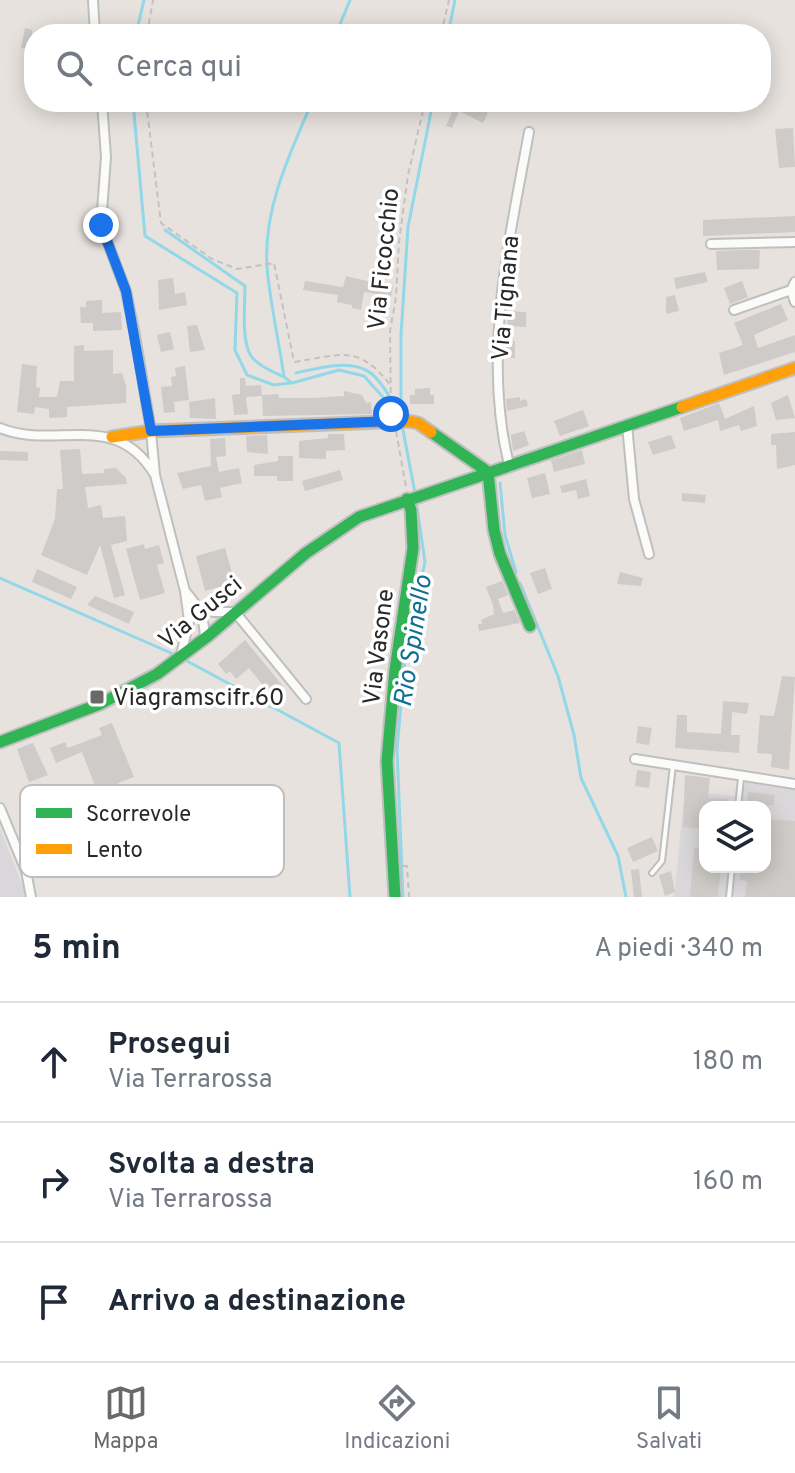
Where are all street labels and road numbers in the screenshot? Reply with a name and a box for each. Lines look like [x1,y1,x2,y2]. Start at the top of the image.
street label: Via Ficocchio [363,187,407,332]
street label: Via Tignana [487,234,527,362]
street label: Via Gusci [153,571,249,656]
street label: Via Vasone [358,587,402,707]

